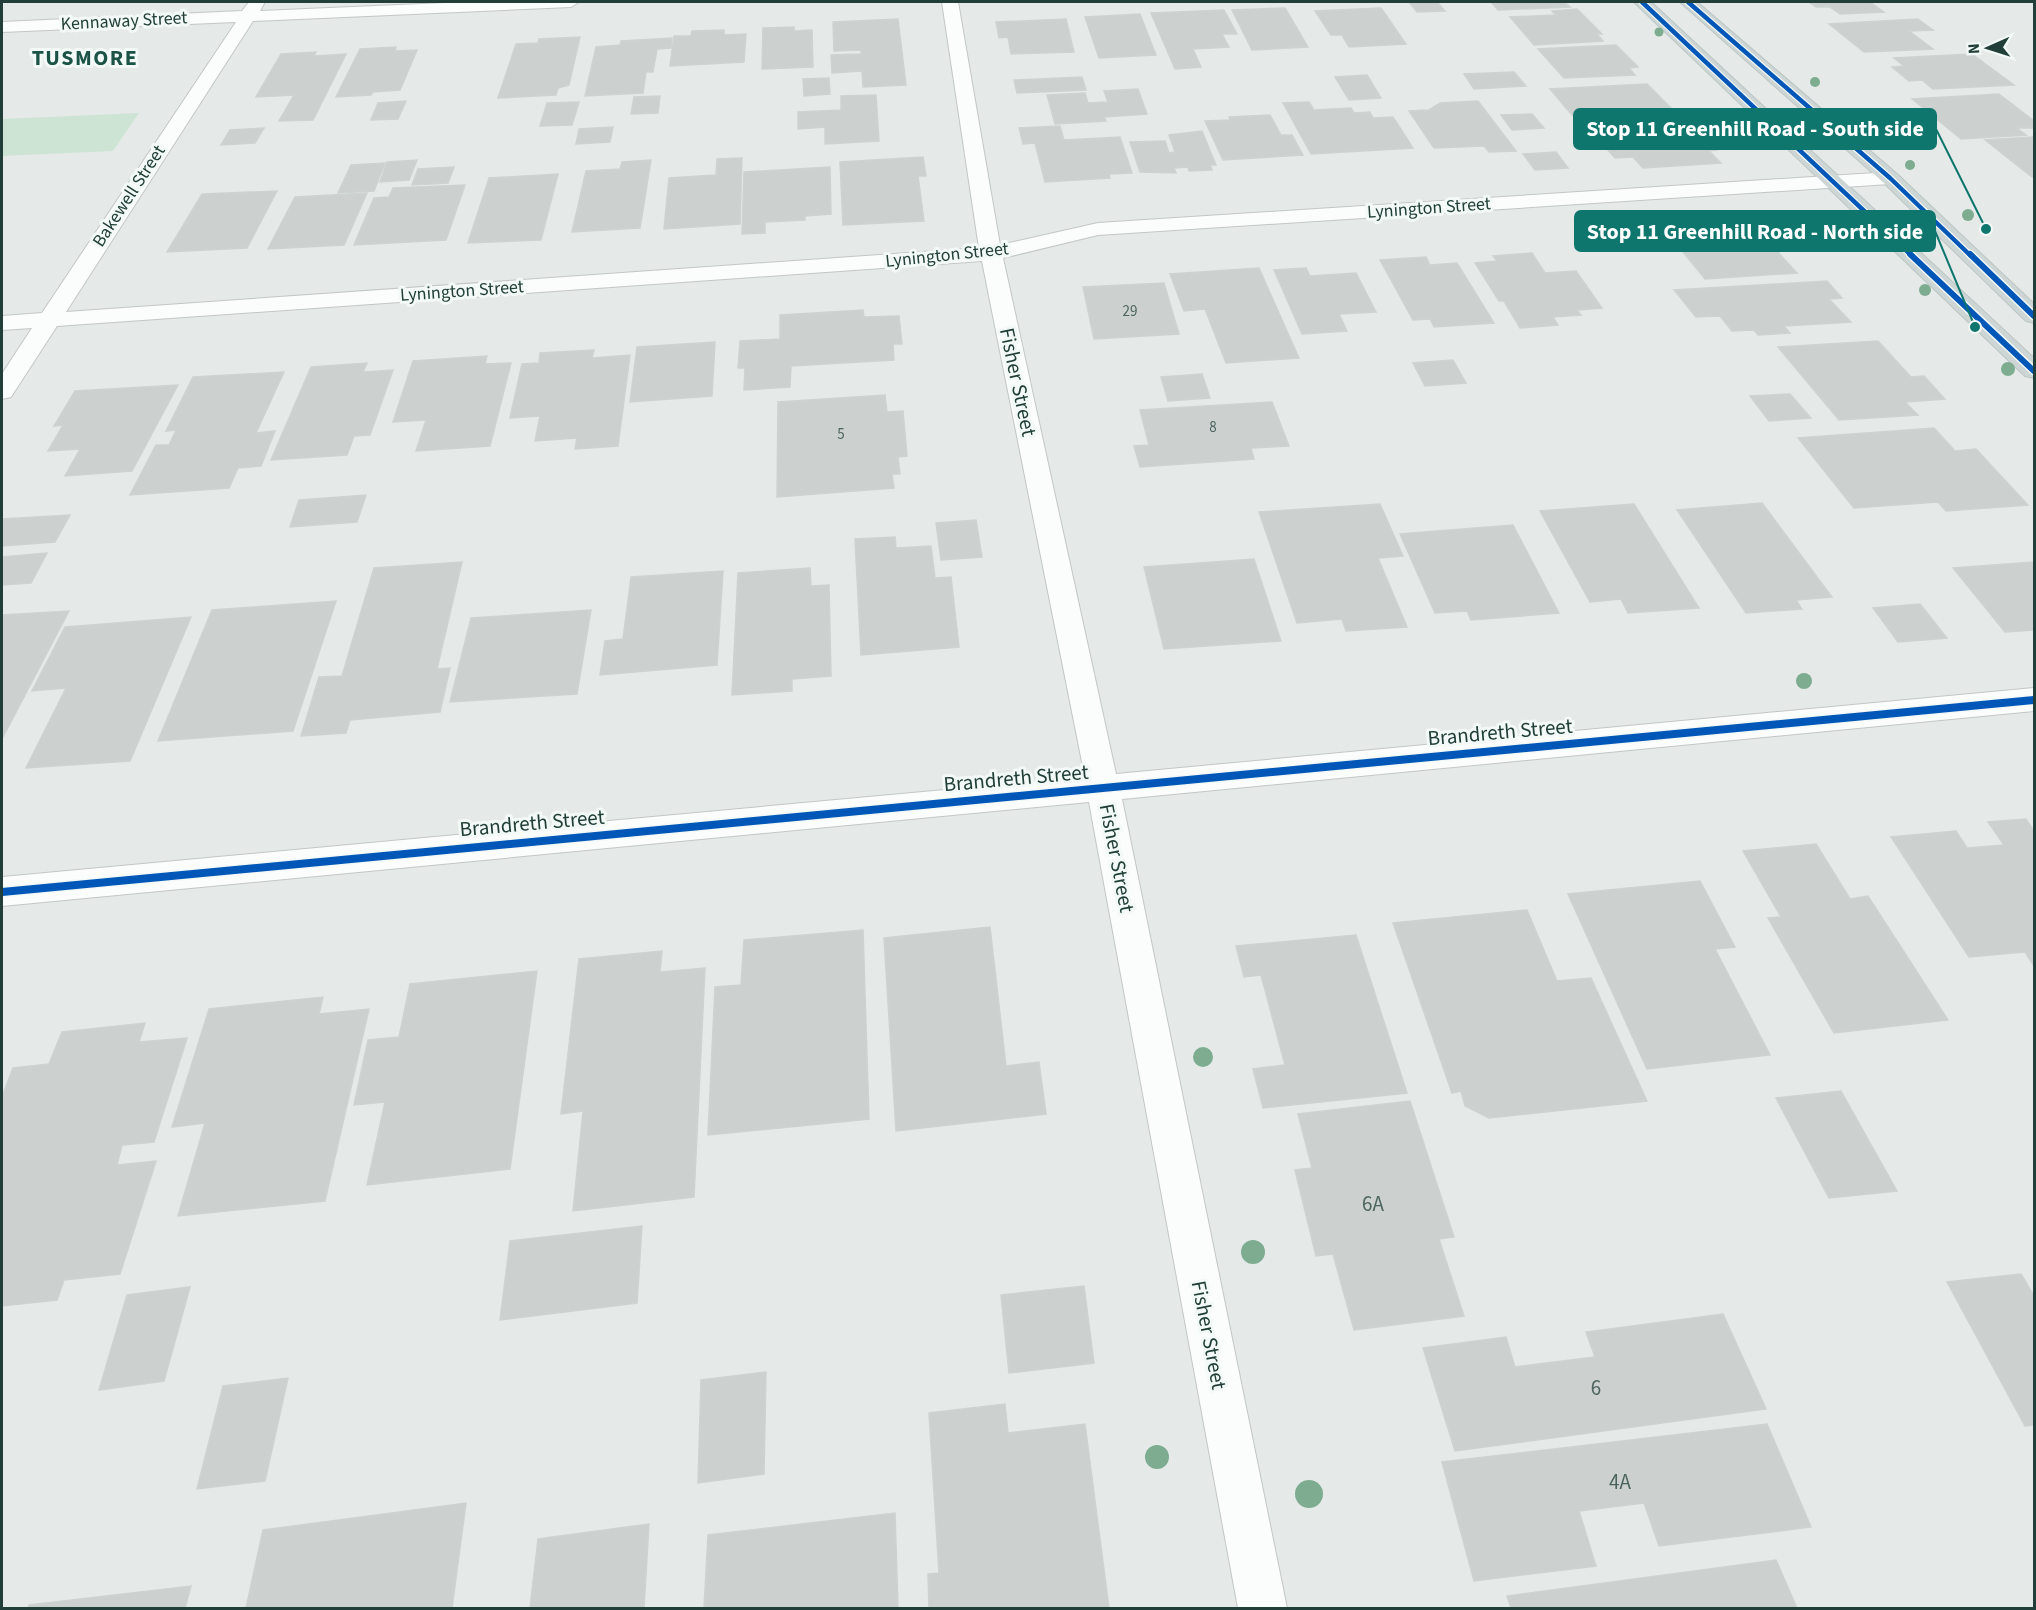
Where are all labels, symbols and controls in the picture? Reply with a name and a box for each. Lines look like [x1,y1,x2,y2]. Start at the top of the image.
street label: Kennaway Street [60,5,188,37]
north arrow [1958,18,2018,78]
district label: TUSMORE [32,42,138,74]
text: N [1963,43,1985,55]
callout: Stop 11 Greenhill Road - South side [1574,109,1936,149]
text: Stop 11 Greenhill Road - South side [1586,113,1924,145]
street label: Bakewell Street [87,140,171,252]
street label: Lynington Street [1366,191,1492,225]
callout: Stop 11 Greenhill Road - North side [1575,211,1935,251]
text: Stop 11 Greenhill Road - North side [1587,216,1923,248]
street label: Lynington Street [884,236,1010,274]
street label: Lynington Street [399,274,525,308]
house number: 29 [1123,301,1137,322]
street label: Fisher Street [992,325,1044,439]
house number: 8 [1209,417,1217,438]
house number: 5 [837,424,845,445]
street label: Brandreth Street [1426,711,1574,753]
street label: Brandreth Street [942,757,1090,799]
street label: Fisher Street [1092,801,1142,915]
street label: Brandreth Street [458,802,606,844]
house number: 6A [1362,1189,1385,1219]
street label: Fisher Street [1184,1278,1234,1392]
house number: 6 [1591,1373,1601,1403]
house number: 4A [1609,1467,1632,1497]

